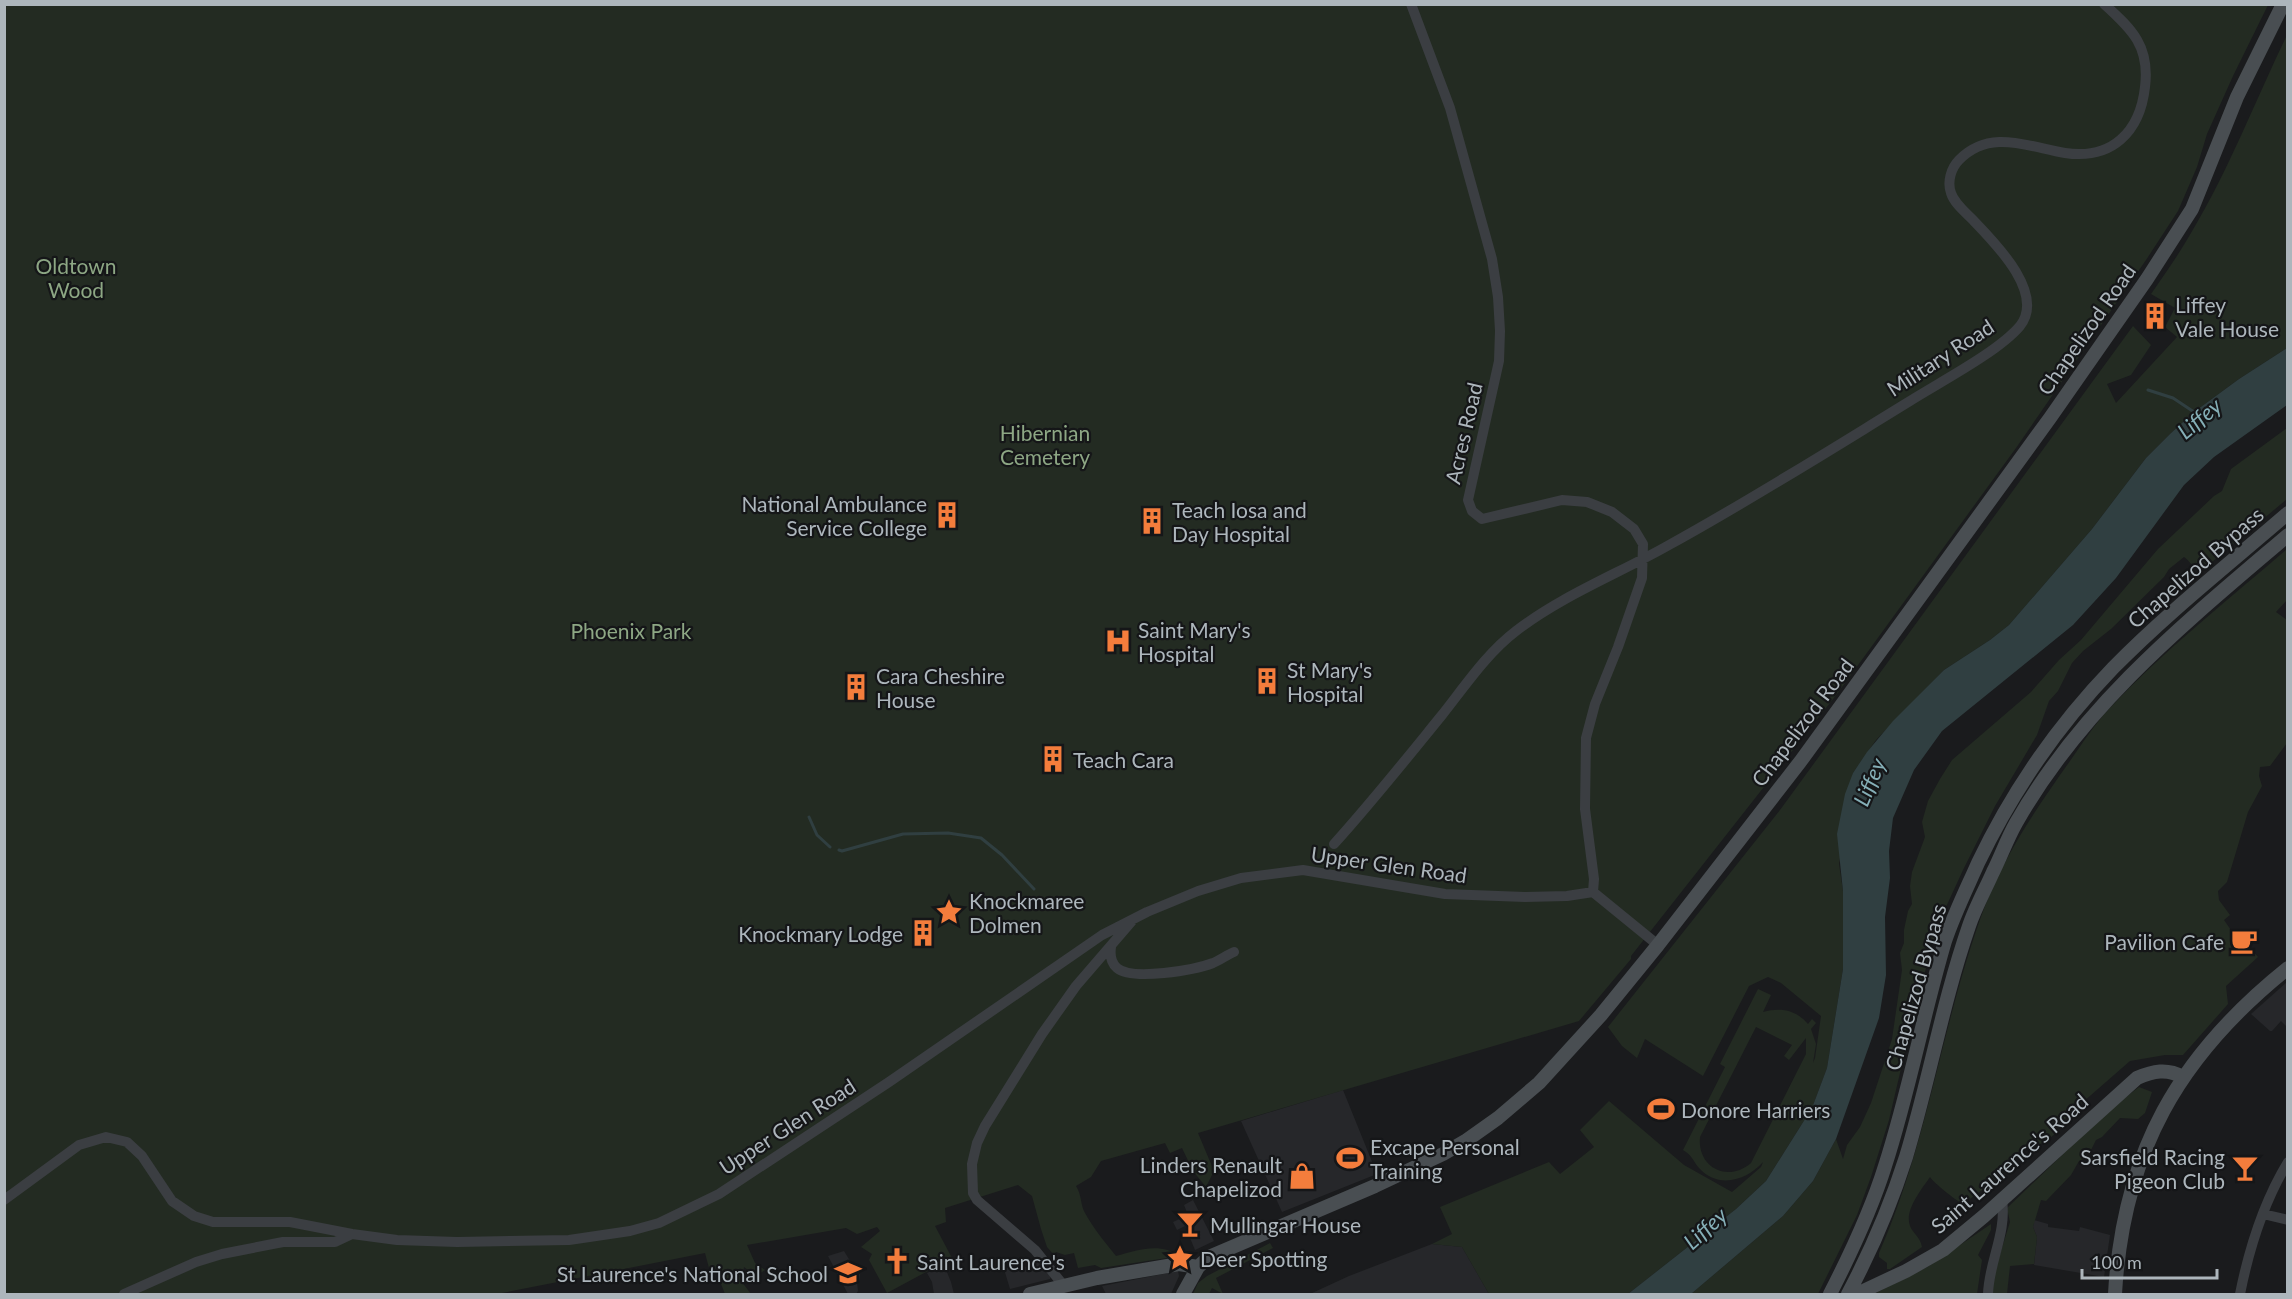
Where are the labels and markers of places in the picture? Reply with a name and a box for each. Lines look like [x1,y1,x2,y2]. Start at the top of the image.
place label: Liffey Vale House [2175,292,2279,341]
building icon: Liffey Vale House [2140,301,2170,331]
place label: National Ambulance Service College [741,491,927,540]
place label: Teach Iosa and Day Hospital [1172,497,1307,546]
building icon: National Ambulance Service College [932,500,962,530]
building icon: Teach Iosa and Day Hospital [1137,506,1167,536]
place label: Saint Mary's Hospital [1138,617,1251,666]
hospital icon: Saint Mary's Hospital [1103,626,1133,656]
place label: St Mary's Hospital [1287,657,1372,706]
place label: Cara Cheshire House [876,663,1005,712]
building icon: St Mary's Hospital [1252,666,1282,696]
building icon: Cara Cheshire House [841,672,871,702]
building icon: Teach Cara [1038,744,1068,774]
place label: Teach Cara [1073,747,1174,772]
place label: Knockmaree Dolmen [969,888,1084,937]
place icon: Knockmaree Dolmen [934,897,964,927]
building icon: Knockmary Lodge [908,918,938,948]
place label: Knockmary Lodge [738,921,903,946]
cafe icon: Pavilion Cafe [2229,926,2259,956]
place label: Pavilion Cafe [2104,929,2224,954]
sports icon: Donore Harriers [1646,1094,1676,1124]
place label: Donore Harriers [1681,1097,1830,1122]
place label: Excape Personal Training [1370,1134,1520,1183]
sports icon: Excape Personal Training [1335,1143,1365,1173]
place label: Sarsfield Racing Pigeon Club [2080,1144,2225,1193]
place label: Linders Renault Chapelizod [1140,1152,1282,1201]
bar icon: Sarsfield Racing Pigeon Club [2230,1153,2260,1183]
shop icon: Linders Renault Chapelizod [1287,1161,1317,1191]
bar icon: Mullingar House [1175,1209,1205,1239]
place label: Mullingar House [1210,1212,1361,1237]
place icon: Deer Spotting [1165,1243,1195,1273]
church icon: Saint Laurence's [882,1246,912,1276]
place label: Deer Spotting [1200,1246,1327,1271]
place label: Saint Laurence's [917,1249,1065,1274]
school or university icon: St Laurence's National School [833,1258,863,1288]
place label: St Laurence's National School [557,1261,828,1286]

